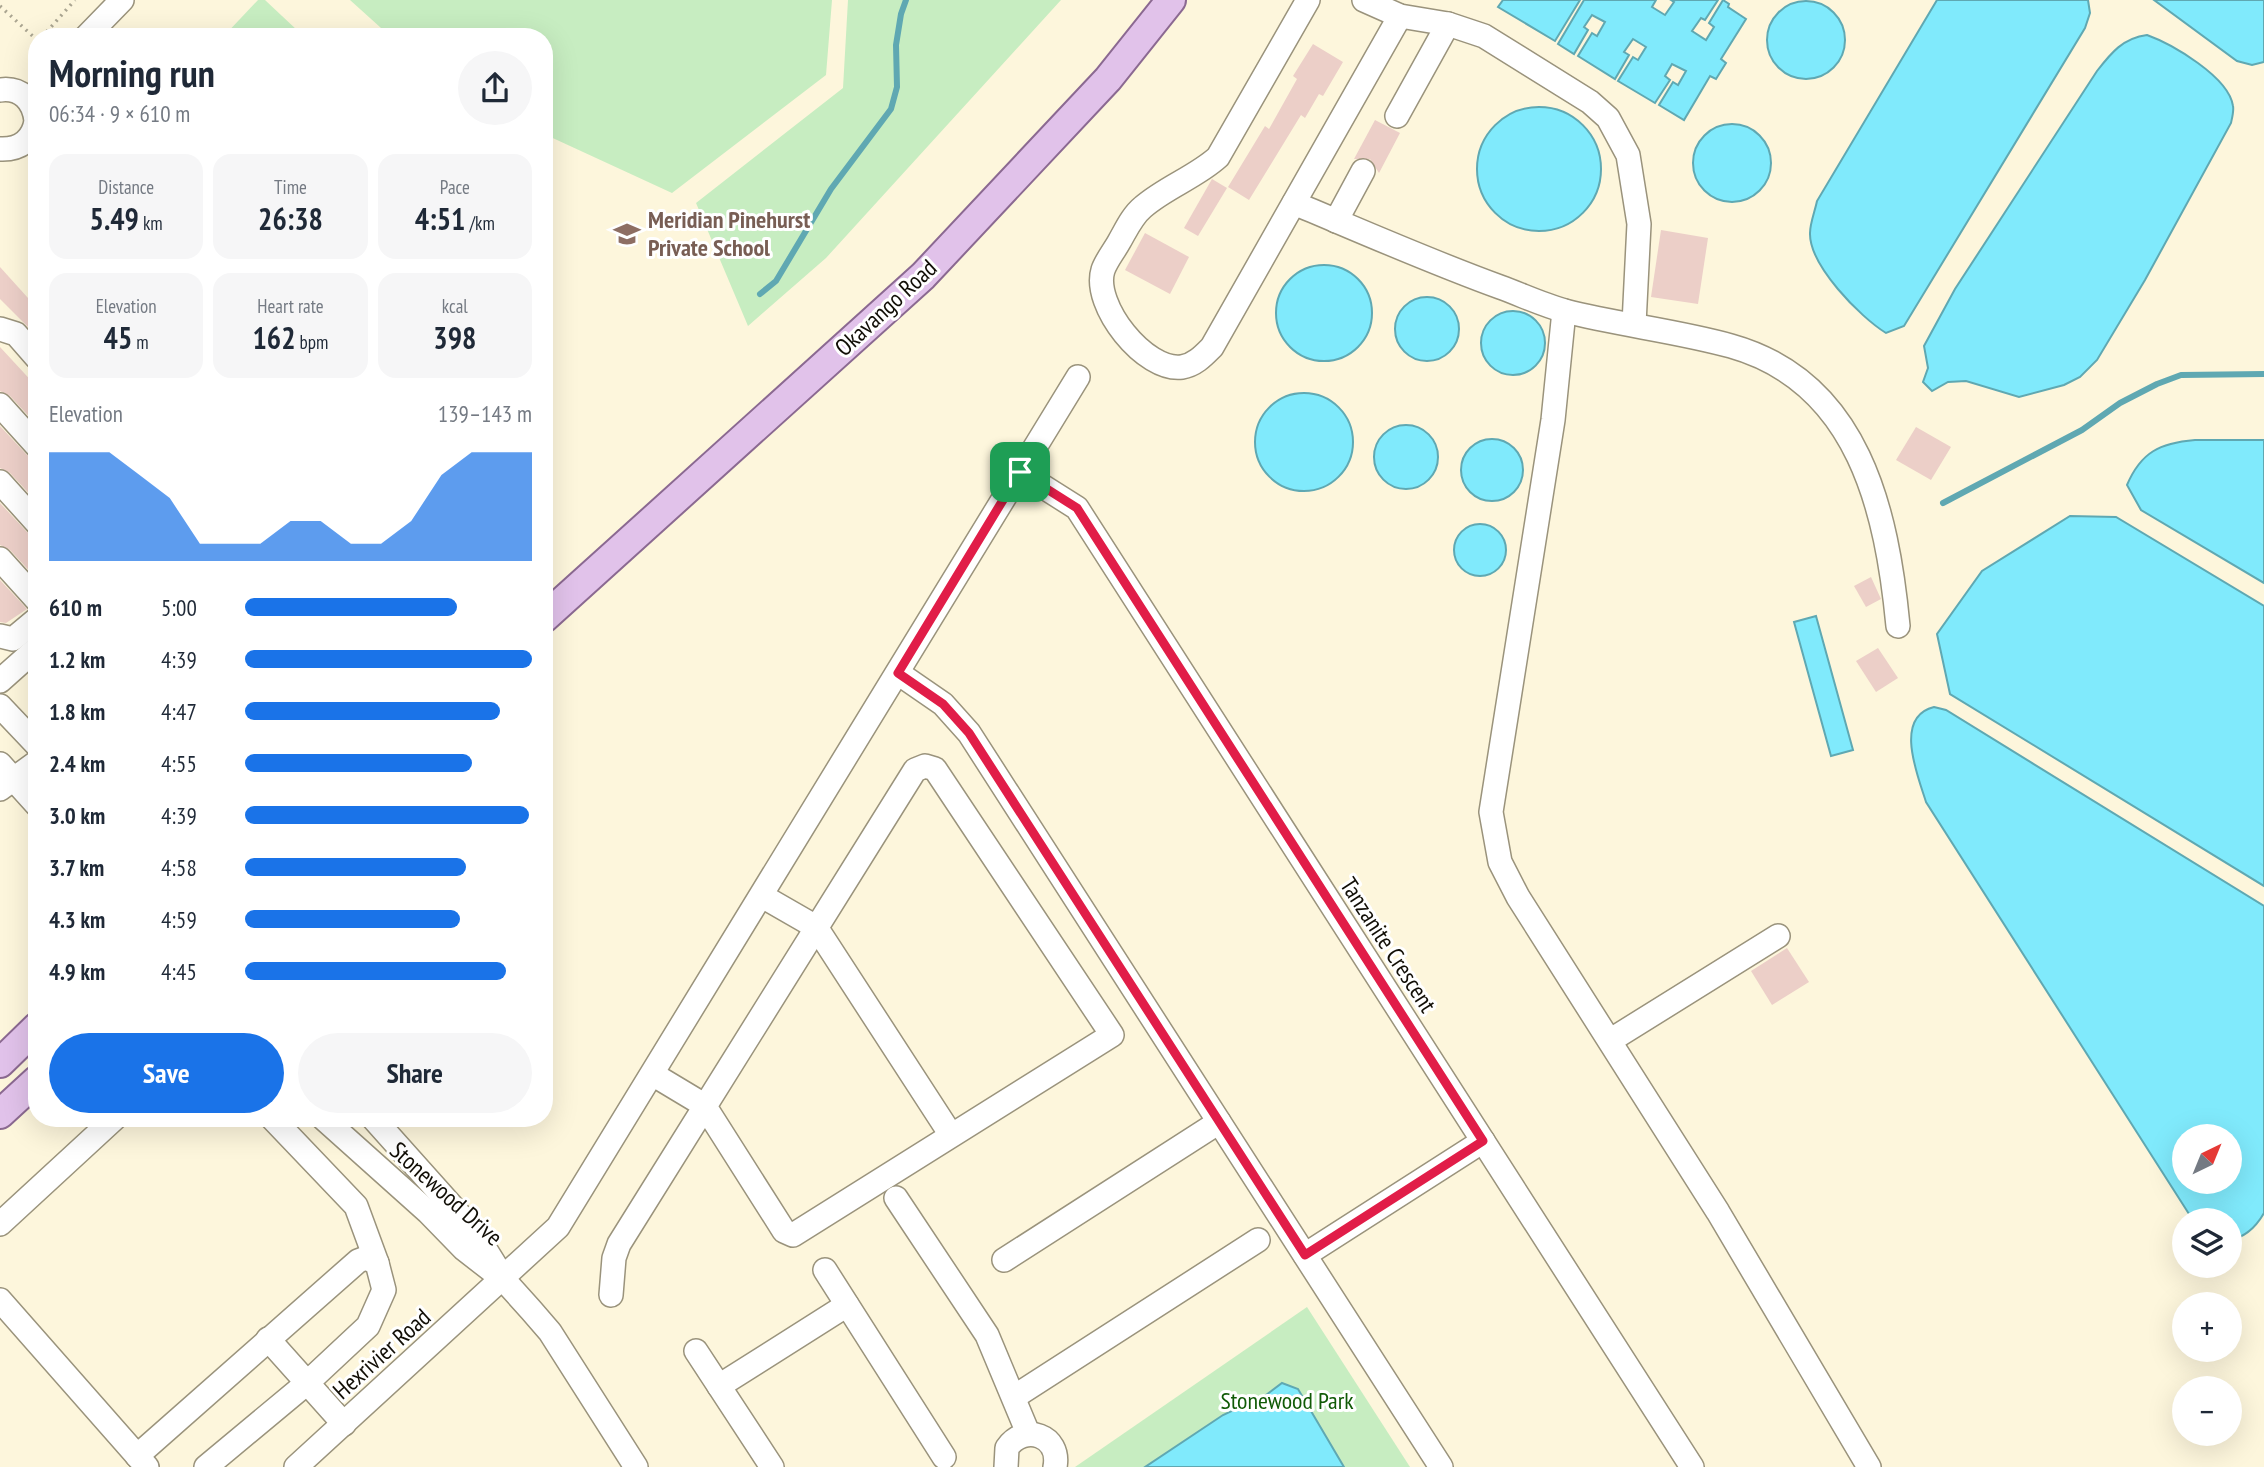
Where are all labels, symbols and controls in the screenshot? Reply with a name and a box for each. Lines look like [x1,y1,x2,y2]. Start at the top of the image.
text: Morning run [49,48,215,97]
button: share [458,51,532,125]
text: 06:34 · 9 × 610 m [49,99,190,128]
text: Distance [98,175,154,199]
text: Time [274,175,307,199]
text: Pace [440,175,470,199]
text: 5.49 [90,199,139,238]
text: 26:38 [258,199,323,238]
text: 4:51 [415,199,465,238]
place label: Meridian Pinehurst Private School [648,204,810,263]
text: km [139,211,163,235]
text: /km [465,211,495,235]
school or university icon: Meridian Pinehurst Private School [612,219,642,249]
street label: Okavango Road [828,253,943,363]
text: Elevation [96,294,157,318]
text: Heart rate [257,294,324,318]
text: kcal [442,294,468,318]
text: 45 [104,318,132,357]
text: 162 [253,318,296,357]
text: 398 [433,318,476,357]
text: m [132,330,149,354]
text: bpm [296,330,328,354]
text: Elevation [49,399,123,428]
text: 139–143 m [438,399,532,428]
pin [990,442,1050,502]
icon: arrive [1001,453,1039,491]
text: 610 m [49,593,102,622]
text: 5:00 [161,593,197,622]
text: 1.2 km [49,645,105,674]
text: 4:39 [161,645,197,674]
text: 1.8 km [49,697,105,726]
text: 4:47 [161,697,197,726]
text: 2.4 km [49,749,105,778]
text: 4:55 [161,749,197,778]
text: 3.0 km [49,801,105,830]
text: 4:39 [161,801,197,830]
text: 3.7 km [49,853,104,882]
text: 4:58 [161,853,197,882]
street label: Tanzanite Crescent [1333,871,1444,1018]
text: 4.3 km [49,905,105,934]
text: 4:59 [161,905,197,934]
text: 4.9 km [49,957,105,986]
text: 4:45 [161,957,197,986]
button: Save [49,1033,284,1113]
button: Share [298,1033,532,1113]
north arrow [2172,1124,2242,1194]
map controls [2172,1124,2242,1446]
street label: Stonewood Drive [384,1135,509,1252]
button: layers [2172,1208,2242,1278]
button: + [2172,1292,2242,1362]
street label: Hexrivier Road [326,1302,437,1406]
button: − [2172,1376,2242,1446]
park label: Stonewood Park [1220,1385,1354,1416]

